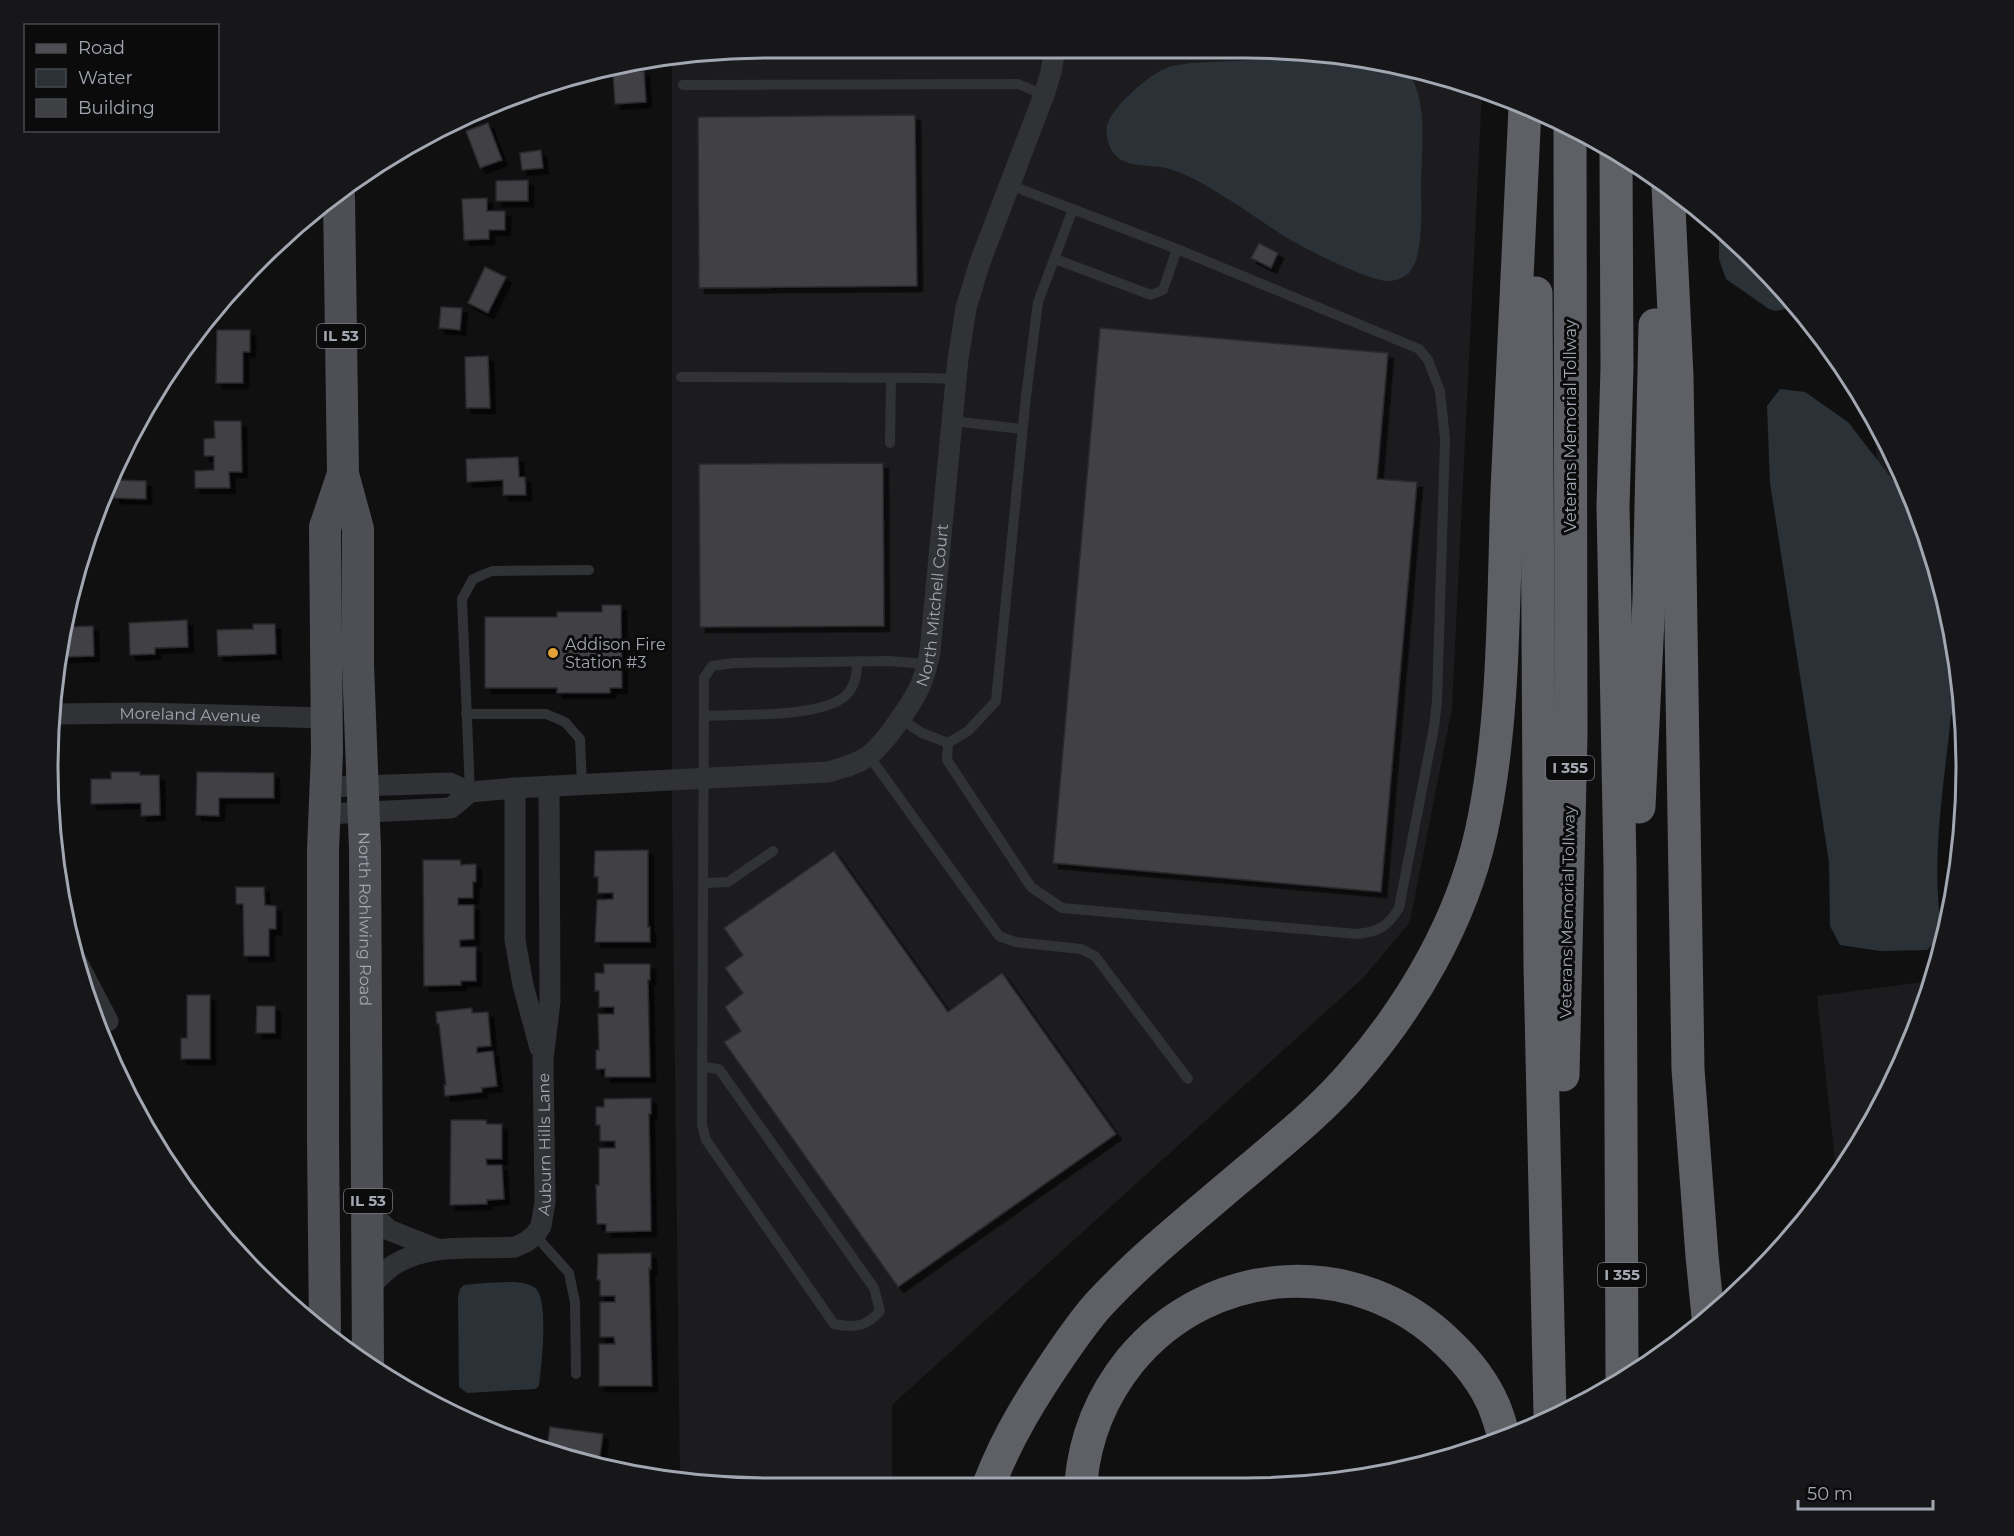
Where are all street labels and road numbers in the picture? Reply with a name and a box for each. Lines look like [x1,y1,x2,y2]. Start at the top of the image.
street label: Veterans Memorial Tollway [1561,319,1580,532]
road number: IL 53 [317,324,365,348]
street label: North Mitchell Court [912,522,952,689]
street label: Moreland Avenue [119,704,261,726]
road number: I 355 [1546,756,1594,780]
street label: Veterans Memorial Tollway [1556,805,1579,1019]
street label: North Rohlwing Road [354,831,375,1006]
street label: Auburn Hills Lane [534,1073,555,1217]
road number: IL 53 [344,1189,392,1213]
road number: I 355 [1598,1263,1646,1287]

